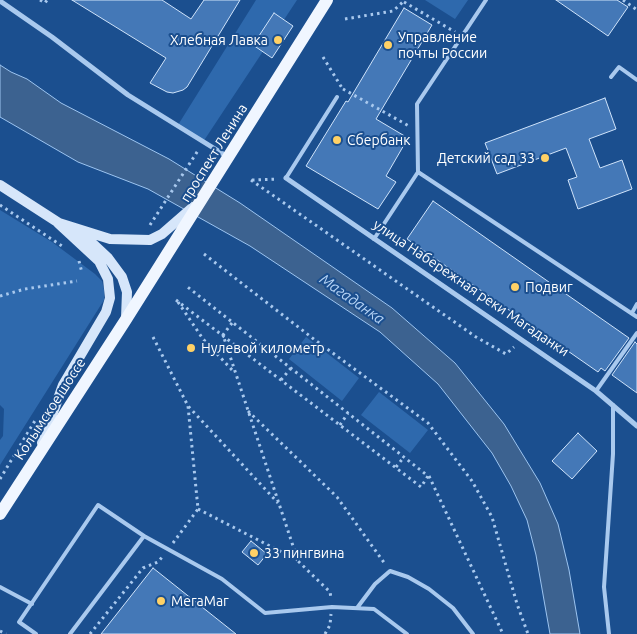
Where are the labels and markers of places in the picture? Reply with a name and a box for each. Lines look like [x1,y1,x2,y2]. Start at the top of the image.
place label: Управление почты России [398,29,487,62]
place label: Хлебная Лавка [170,32,268,48]
marker: Хлебная Лавка [272,34,284,46]
marker: Управление почты России [382,39,394,51]
place label: Сбербанк [347,132,410,148]
marker: Сбербанк [331,134,343,146]
place label: Детский сад 33 [437,150,535,166]
marker: Детский сад 33 [539,152,551,164]
place label: Подвиг [525,279,573,295]
marker: Подвиг [509,281,521,293]
place label: Нулевой километр [201,340,325,356]
marker: Нулевой километр [185,342,197,354]
place label: 33 пингвина [264,545,345,561]
marker: 33 пингвина [248,547,260,559]
place label: МегаМаг [171,593,229,609]
marker: МегаМаг [155,595,167,607]

